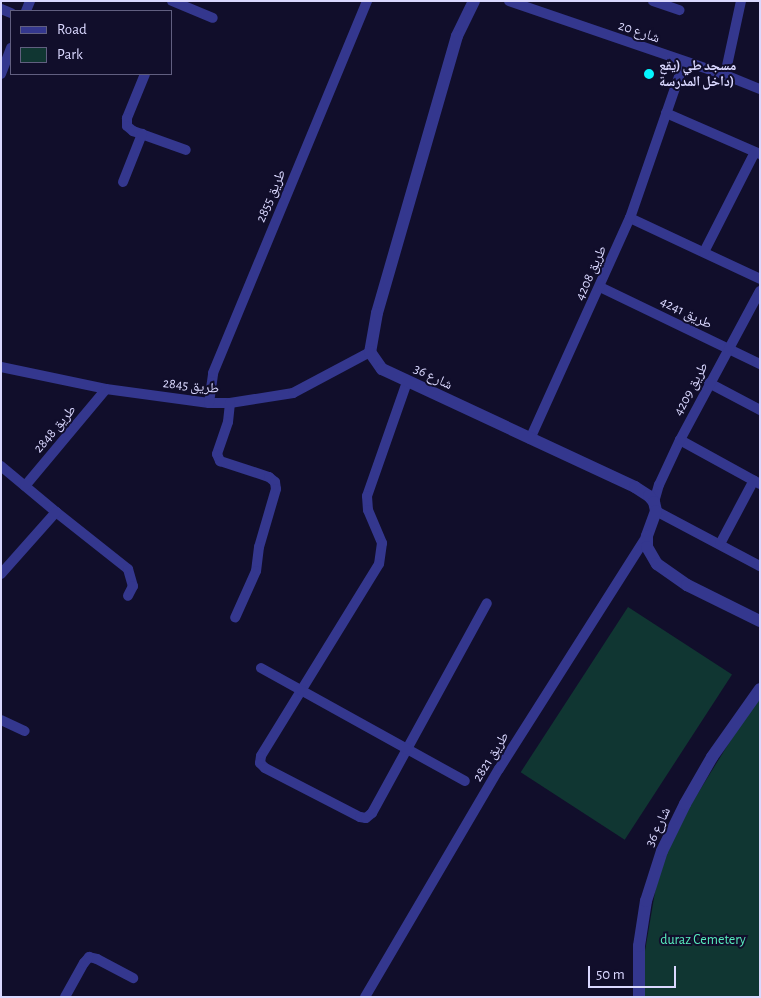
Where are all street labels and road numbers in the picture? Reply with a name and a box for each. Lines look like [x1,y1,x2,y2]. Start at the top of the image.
street label: شارع 20 [616,17,662,47]
street label: طريق 2855 [252,167,290,225]
street label: طريق 4208 [572,243,610,303]
street label: طريق 4241 [657,293,715,333]
street label: طريق 4209 [670,359,712,419]
street label: شارع 36 [411,360,455,394]
street label: طريق 2845 [162,375,220,397]
street label: طريق 2848 [30,402,80,456]
street label: طريق 2821 [469,729,513,785]
street label: شارع 36 [642,805,674,849]

